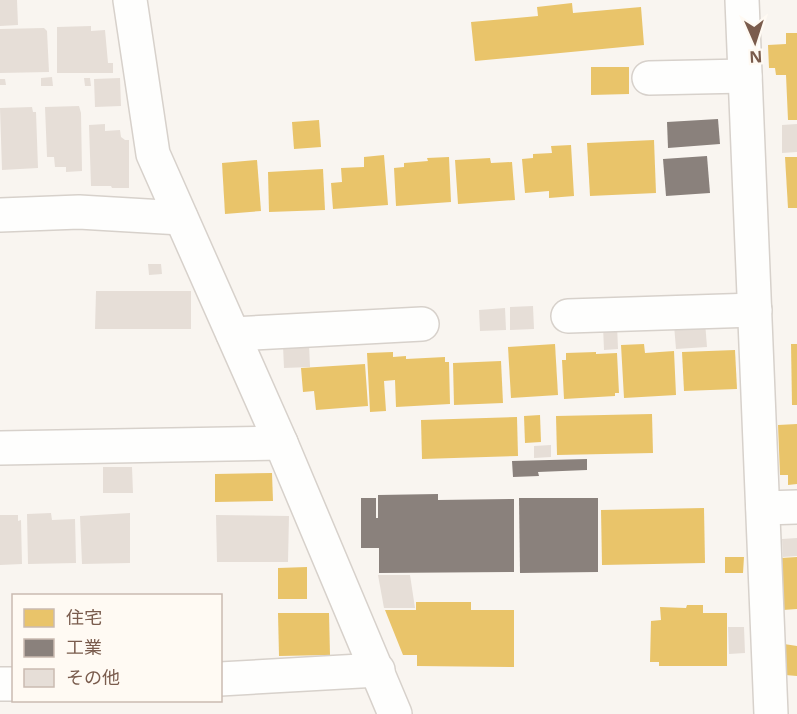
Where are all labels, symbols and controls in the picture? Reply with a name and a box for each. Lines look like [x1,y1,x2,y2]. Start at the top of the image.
north arrow [725,12,785,72]
text: N [749,46,763,68]
legend [12,594,222,702]
text: 住宅 [66,605,102,629]
text: 工業 [66,635,102,659]
text: その他 [66,665,120,689]

